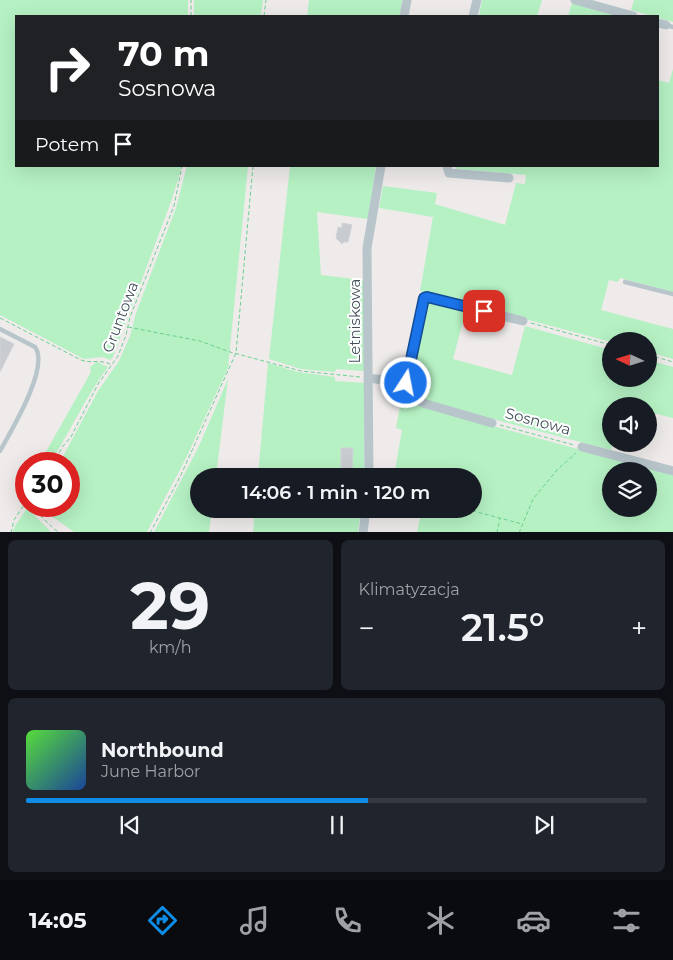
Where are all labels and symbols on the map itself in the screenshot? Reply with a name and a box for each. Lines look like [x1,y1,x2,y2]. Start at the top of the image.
street label: Gruntowa [98,279,142,355]
street label: Letniskowa [345,279,364,363]
pin [463,290,505,332]
north arrow [602,332,658,388]
position arrow [379,356,431,408]
street label: Sosnowa [503,403,573,439]
speed limit sign: 30 [15,452,80,517]

